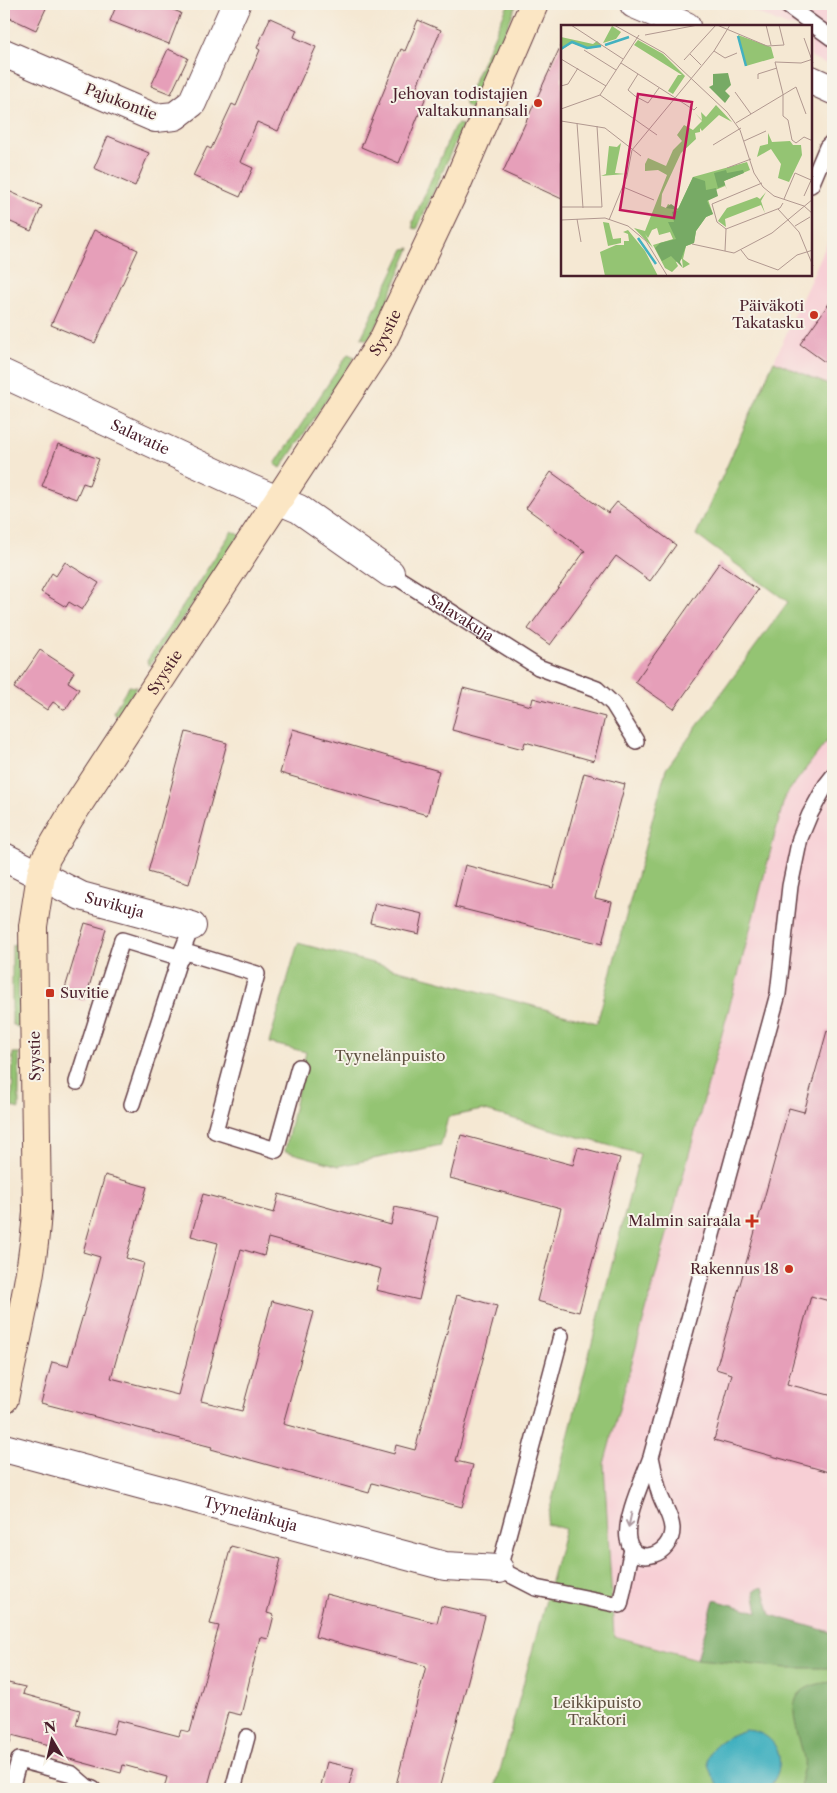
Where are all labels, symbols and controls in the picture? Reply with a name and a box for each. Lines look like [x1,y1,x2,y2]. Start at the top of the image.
inset map [561,25,812,276]
street label: Pajukontie [82,79,160,124]
place label: Jehovan todistajien valtakunnansali [391,84,529,120]
marker: Jehovan todistajien valtakunnansali [532,97,544,109]
place label: Päiväkoti Takatasku [732,296,804,332]
street label: Syystie [365,306,405,360]
marker: Päiväkoti Takatasku [808,309,820,321]
street label: Salavatie [108,415,173,459]
street label: Salavakuja [425,590,498,646]
street label: Syystie [143,646,186,698]
street label: Suvikuja [83,887,147,922]
place label: Suvitie [60,983,109,1002]
marker: Suvitie [44,987,56,999]
street label: Syystie [25,1031,44,1081]
park label: Tyynelänpuisto [335,1046,445,1065]
place label: Malmin sairaala [628,1211,741,1230]
marker: Malmin sairaala [745,1214,759,1228]
place label: Rakennus 18 [690,1259,779,1278]
marker: Rakennus 18 [783,1263,795,1275]
street label: Tyynelänkuja [201,1492,300,1535]
one-way arrow [625,1511,634,1527]
park label: Leikkipuisto Traktori [553,1693,641,1729]
north arrow [28,1716,78,1766]
text: N [43,1717,57,1737]

